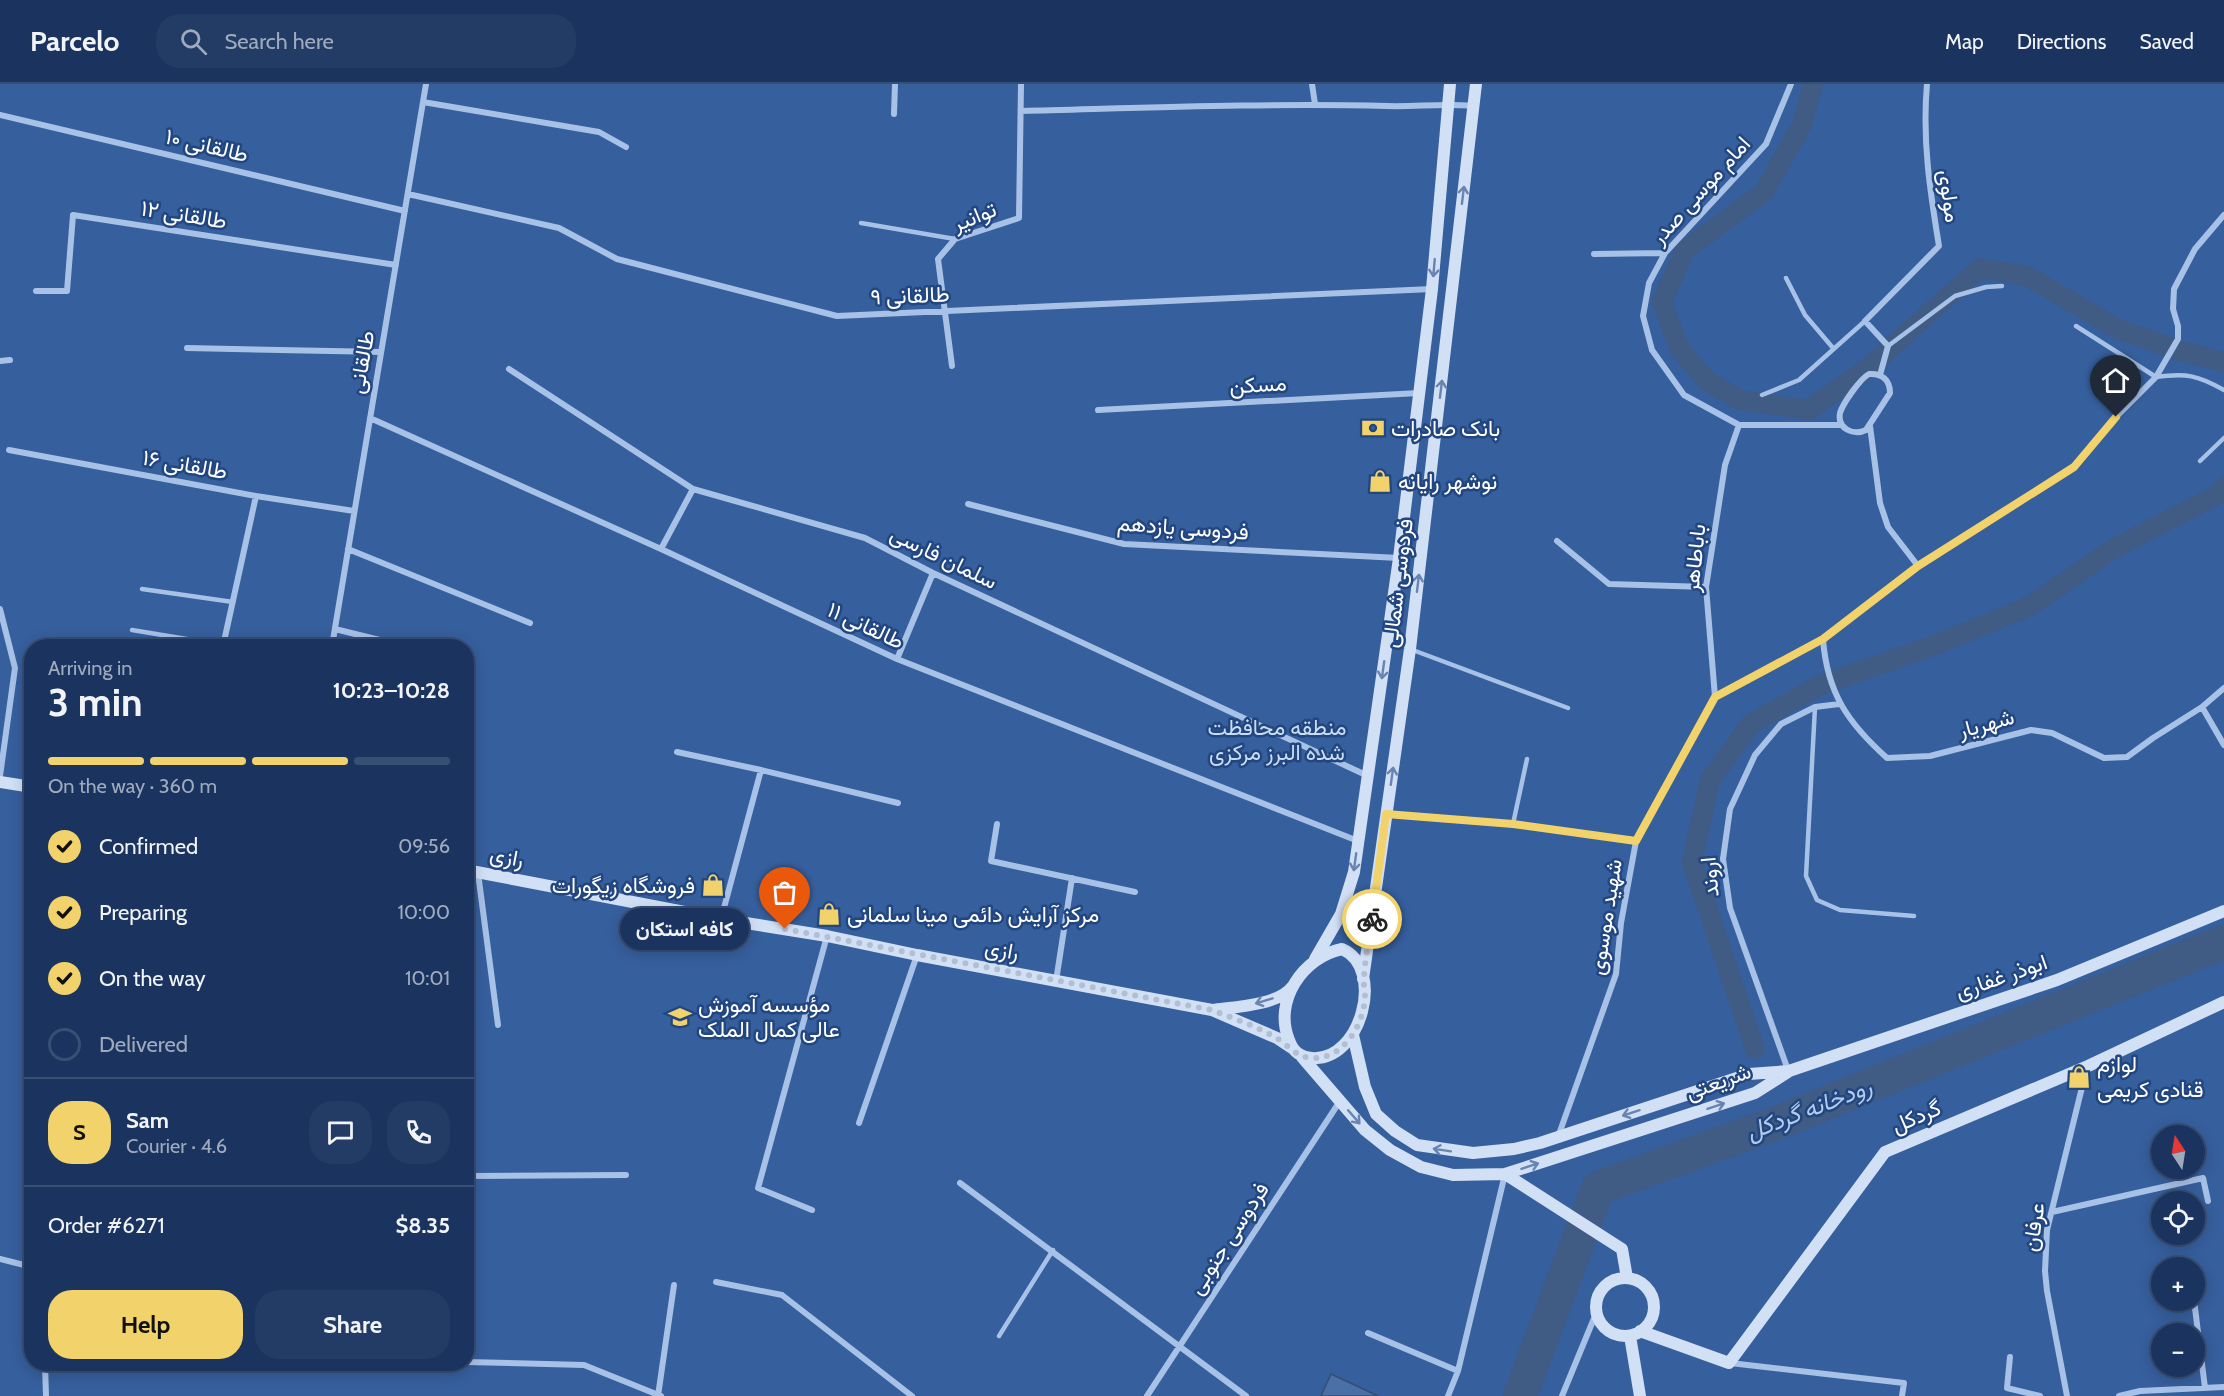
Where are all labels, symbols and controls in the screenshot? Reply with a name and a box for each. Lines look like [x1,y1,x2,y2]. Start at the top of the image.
search box [156,14,576,68]
text: Parcelo [30,24,120,58]
icon: search [177,25,210,58]
text: Search here [225,28,334,55]
text: Map [1945,29,1984,54]
text: Directions [2017,29,2106,54]
text: Saved [2139,29,2194,54]
street label: طالقانی ۱۰ [163,123,251,168]
street label: امام موسی صدر [1644,131,1757,251]
street label: مولوی [1932,168,1967,224]
one-way arrow [1458,186,1469,206]
street label: طالقانی ۱۲ [139,194,229,235]
street label: توانیر [947,195,1000,238]
one-way arrow [1428,257,1439,277]
street label: طالقانی ۹ [870,281,950,310]
street label: طالقانی [343,328,380,396]
pin [2090,355,2141,417]
icon: home [2099,364,2132,397]
street label: مسکن [1229,370,1287,399]
one-way arrow [1435,380,1446,399]
bank icon: بانک صادرات [1360,415,1386,441]
place label: بانک صادرات [1391,415,1500,442]
street label: طالقانی ۱۶ [140,444,229,485]
shop icon: نوشهر رایانه [1367,468,1393,494]
place label: نوشهر رایانه [1398,468,1497,495]
street label: فردوسی یازدهم [1116,509,1250,547]
street label: فردوسی شمالی [1376,517,1419,649]
street label: سلمان فارسی [886,520,1002,595]
street label: باباطاهر [1677,523,1711,594]
one-way arrow [1413,573,1424,593]
street label: طالقانی ۱۱ [823,596,908,655]
text: Arriving in [48,656,132,680]
one-way arrow [1378,659,1389,679]
text: 10:23–10:28 [333,677,450,704]
text: 3 min [48,678,143,726]
street label: شهریار [1954,703,2017,744]
park label: منطقه محافظت شده البرز مرکزی [1207,714,1347,766]
one-way arrow [1386,766,1397,786]
text: On the way · 360 m [48,774,217,798]
icon: check [48,830,81,863]
text: Confirmed [99,833,198,860]
text: 09:56 [398,834,450,858]
street label: رازی [488,840,526,873]
one-way arrow [1349,852,1360,872]
street label: اروند [1694,856,1725,898]
street label: شهید موسوی [1583,857,1628,977]
pin [759,867,810,929]
place label: فروشگاه زیگورات [552,872,695,899]
shop icon: فروشگاه زیگورات [700,872,726,898]
icon: bag [768,876,801,909]
courier [1342,889,1402,949]
icon: check [48,896,81,929]
text: Preparing [99,899,187,926]
text: 10:00 [397,900,450,924]
shop icon: مرکز آرایش دائمی مینا سلمانی [816,901,842,927]
place label: مرکز آرایش دائمی مینا سلمانی [847,901,1099,928]
icon: bike [1356,903,1389,936]
callout: کافه استکان [620,908,749,950]
text: کافه استکان [636,917,733,941]
street label: رازی [983,933,1021,966]
street label: ابوذر غفاری [1952,948,2051,1005]
icon: check [48,962,81,995]
text: On the way [99,965,206,992]
text: 10:01 [405,966,450,990]
place label: مؤسسه آموزش عالی کمال الملک [698,991,840,1043]
one-way arrow [1255,996,1274,1007]
school or university icon: مؤسسه آموزش عالی کمال الملک [667,1004,693,1030]
text: Delivered [99,1031,188,1058]
place label: لوازم قنادی کریمی [2097,1051,2204,1103]
street label: شریعتی [1682,1057,1754,1106]
shop icon: لوازم قنادی کریمی [2066,1064,2092,1090]
water label: رودخانه گردکل [1742,1071,1876,1147]
street label: گردکل [1887,1094,1945,1139]
one-way arrow [1706,1099,1725,1110]
button: chat [309,1101,372,1164]
button: phone [387,1101,450,1164]
text: Sam [126,1107,169,1134]
one-way arrow [1622,1108,1641,1119]
one-way arrow [1348,1109,1361,1125]
text: S [73,1119,86,1146]
north arrow [2151,1125,2205,1179]
map controls [2151,1125,2205,1377]
text: Courier · 4.6 [126,1134,227,1158]
one-way arrow [1433,1144,1453,1155]
one-way arrow [1520,1159,1539,1170]
street label: فردوسی جنوبی [1182,1177,1275,1299]
button: locate [2151,1191,2205,1245]
street label: عرفان [2016,1201,2051,1253]
text: Order #6271 [48,1212,165,1239]
text: $8.35 [395,1212,450,1239]
button: + [2151,1257,2205,1311]
button: Help [48,1290,243,1359]
button: Share [255,1290,450,1359]
button: − [2151,1323,2205,1377]

